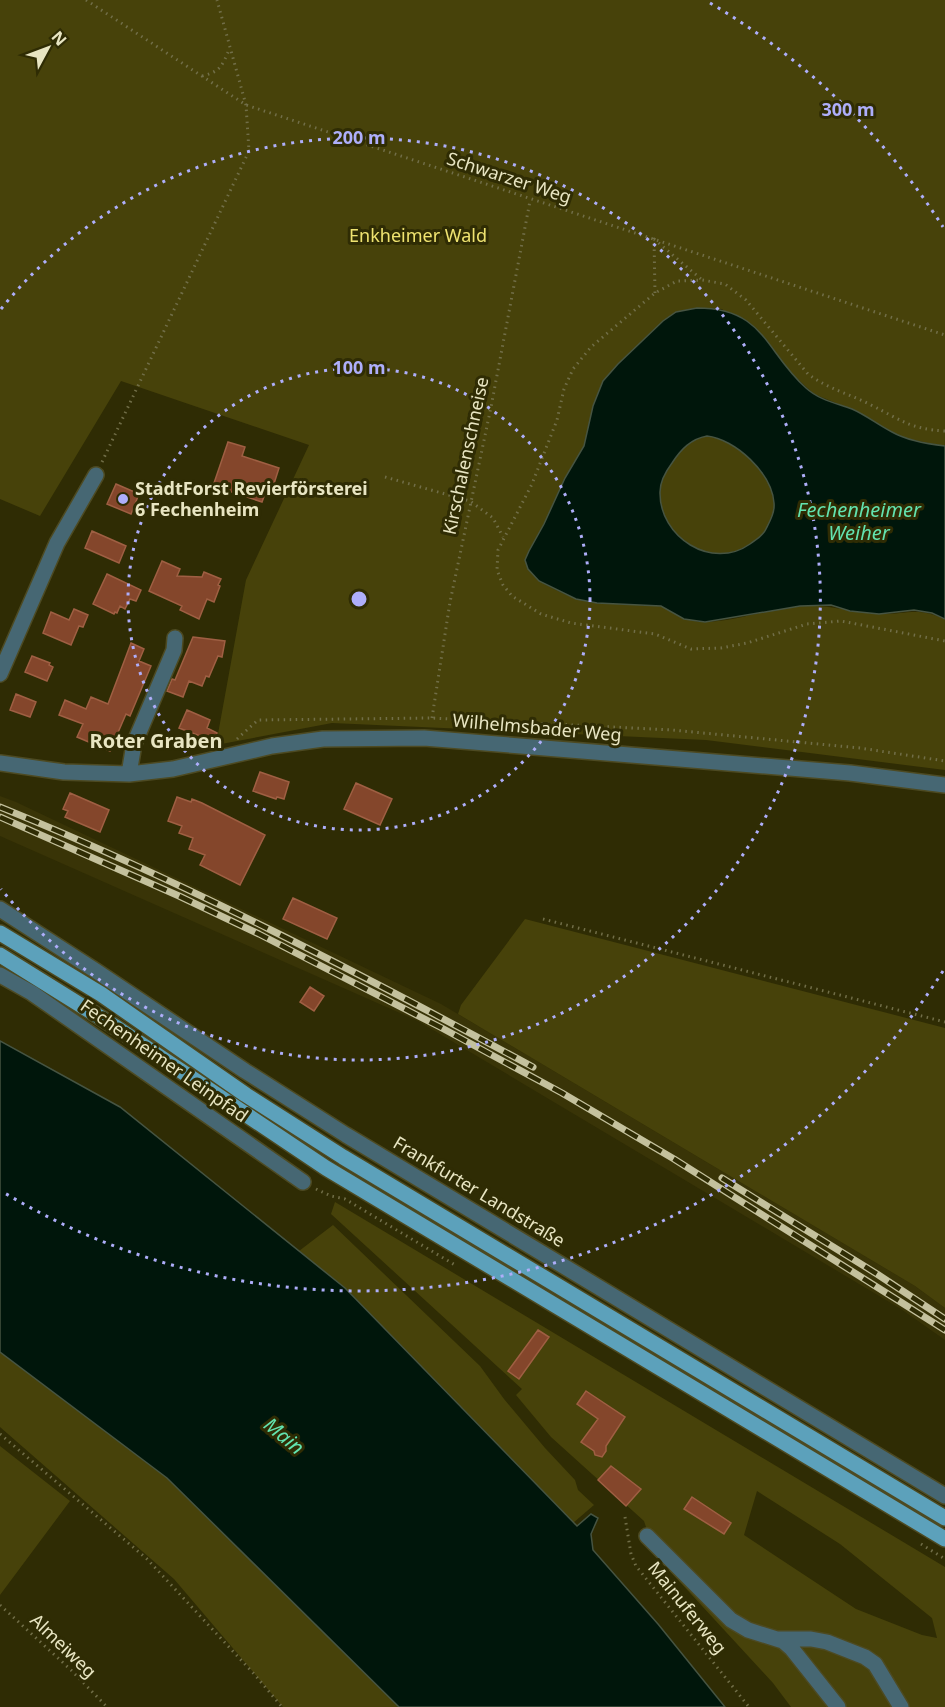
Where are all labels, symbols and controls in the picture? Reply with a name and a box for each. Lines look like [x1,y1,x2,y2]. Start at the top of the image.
north arrow [18,18,78,78]
text: N [47,26,72,50]
text: 300 m [821,97,875,121]
text: 200 m [332,125,386,149]
street label: Schwarzer Weg [444,146,575,208]
park label: Enkheimer Wald [349,223,487,247]
text: 100 m [332,355,386,379]
street label: Kirschalenschneise [437,375,493,537]
place label: StadtForst Revierförsterei 6 Fechenheim [135,476,368,521]
marker: StadtForst Revierförsterei 6 Fechenheim [116,492,130,506]
water label: Fechenheimer Weiher [797,496,922,546]
centre of rings [349,589,369,609]
street label: Wilhelmsbader Weg [452,708,623,746]
district label: Roter Graben [90,727,222,754]
street label: Fechenheimer Leinpfad [76,993,253,1127]
street label: Frankfurter Landstraße [389,1130,570,1252]
water label: Main [258,1411,310,1460]
street label: Mainuferweg [643,1556,732,1659]
street label: Almeiweg [25,1608,102,1683]

